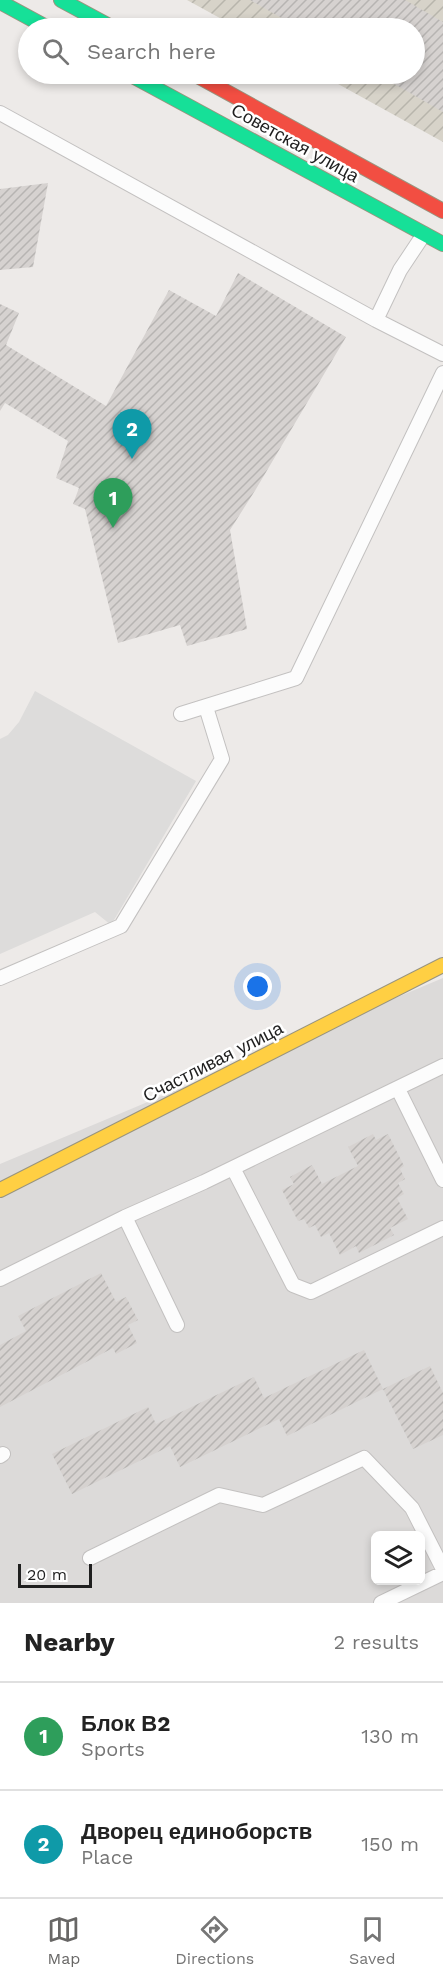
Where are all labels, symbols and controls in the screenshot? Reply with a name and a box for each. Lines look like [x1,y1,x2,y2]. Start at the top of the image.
search box [18,18,425,84]
icon: search [39,35,72,68]
text: Search here [87,39,216,64]
street label: Советская улица [228,99,363,187]
pin: 2 [112,410,152,459]
pin: 1 [94,478,132,528]
your location [243,972,272,1001]
street label: Счастливая улица [139,1017,287,1106]
map controls [371,1531,425,1585]
button: layers [371,1531,425,1585]
scale bar [18,1561,92,1588]
text: 20 m [27,1565,67,1584]
text: Nearby [24,1627,115,1657]
text: 2 results [334,1630,419,1654]
text: Блок В2 [81,1711,170,1736]
text: 1 [39,1724,48,1748]
text: 130 m [361,1724,419,1748]
text: Sports [81,1737,145,1761]
text: Дворец единоборств [81,1819,312,1844]
text: 2 [38,1832,49,1856]
text: 150 m [361,1832,419,1856]
text: Place [81,1845,133,1869]
tab: Map [47,1913,80,1968]
tab: Directions [175,1913,254,1968]
tab: Saved [349,1913,396,1968]

